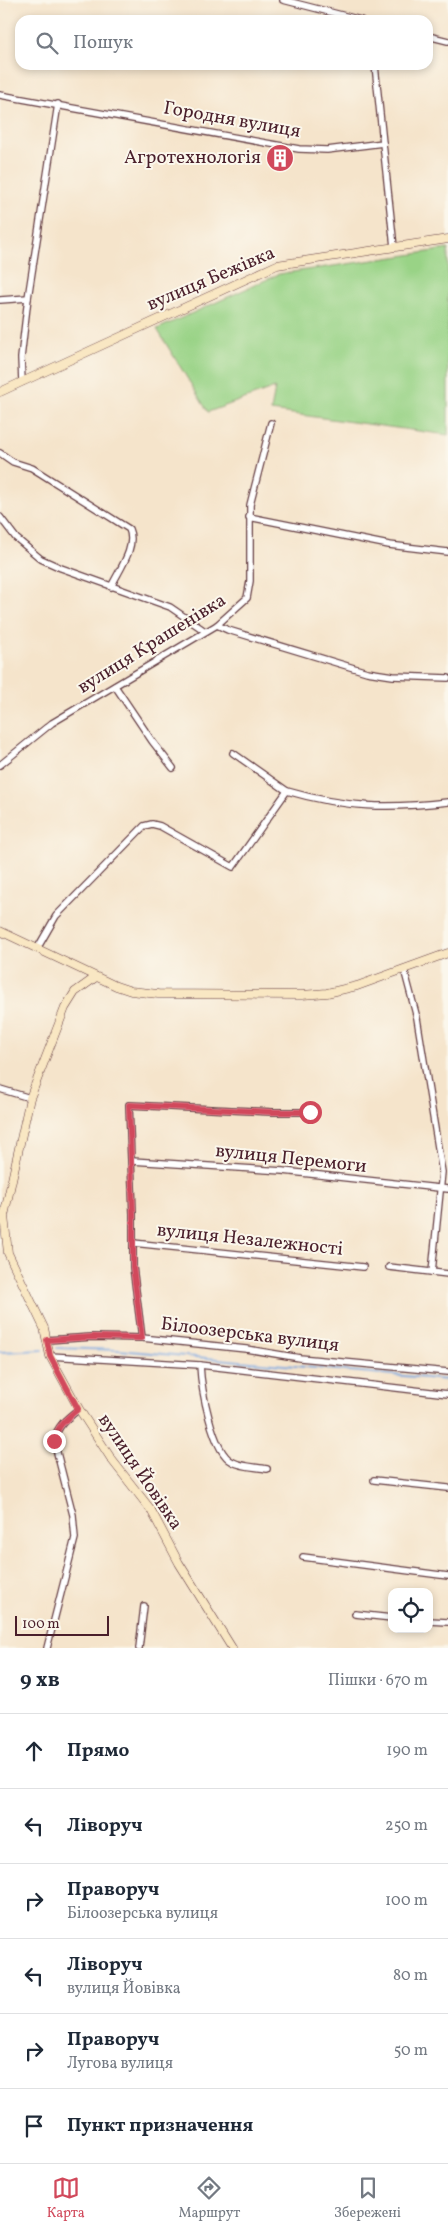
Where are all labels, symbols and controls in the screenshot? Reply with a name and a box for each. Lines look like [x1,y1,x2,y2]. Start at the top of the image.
search box [15,15,433,70]
icon: search [33,29,61,57]
text: Пошук [73,30,133,56]
street label: Городня вулиця [161,95,303,145]
building icon: Агротехнологія [265,143,295,173]
place label: Агротехнологія [124,145,261,171]
street label: вулиця Бежівка [143,240,279,318]
street label: вулиця Крашенівка [73,588,231,700]
route start [299,1101,322,1124]
street label: вулиця Перемоги [214,1138,368,1180]
street label: вулиця Незалежності [156,1217,345,1263]
street label: Білоозерська вулиця [159,1311,341,1359]
street label: вулиця Йовівка [91,1409,189,1535]
route end [43,1430,66,1453]
map controls [388,1588,433,1633]
button: locate [388,1588,433,1633]
scale bar [15,1613,109,1636]
text: 100 m [22,1615,60,1634]
text: 9 хв [20,1666,60,1695]
text: Пішки · 670 m [328,1670,428,1692]
icon: ahead [20,1737,48,1765]
text: Прямо [67,1738,129,1764]
text: 190 m [386,1740,428,1762]
icon: left [20,1812,48,1840]
text: Ліворуч [67,1813,142,1839]
text: 250 m [385,1815,428,1837]
text: Праворуч [67,1877,159,1903]
icon: right [20,1887,48,1915]
text: 100 m [385,1890,428,1912]
text: Білоозерська вулиця [67,1903,218,1925]
text: Ліворуч [67,1952,142,1978]
icon: left [20,1962,48,1990]
text: 80 m [393,1965,428,1987]
text: вулиця Йовівка [67,1978,181,2000]
text: Праворуч [67,2027,159,2053]
icon: right [20,2037,48,2065]
text: 50 m [394,2040,428,2062]
text: Лугова вулиця [67,2053,173,2075]
icon: arrive [20,2112,48,2140]
text: Пункт призначення [67,2113,253,2139]
tab: Карта [47,2174,85,2223]
tab: Маршрут [179,2174,240,2223]
tab: Збережені [334,2174,401,2223]

